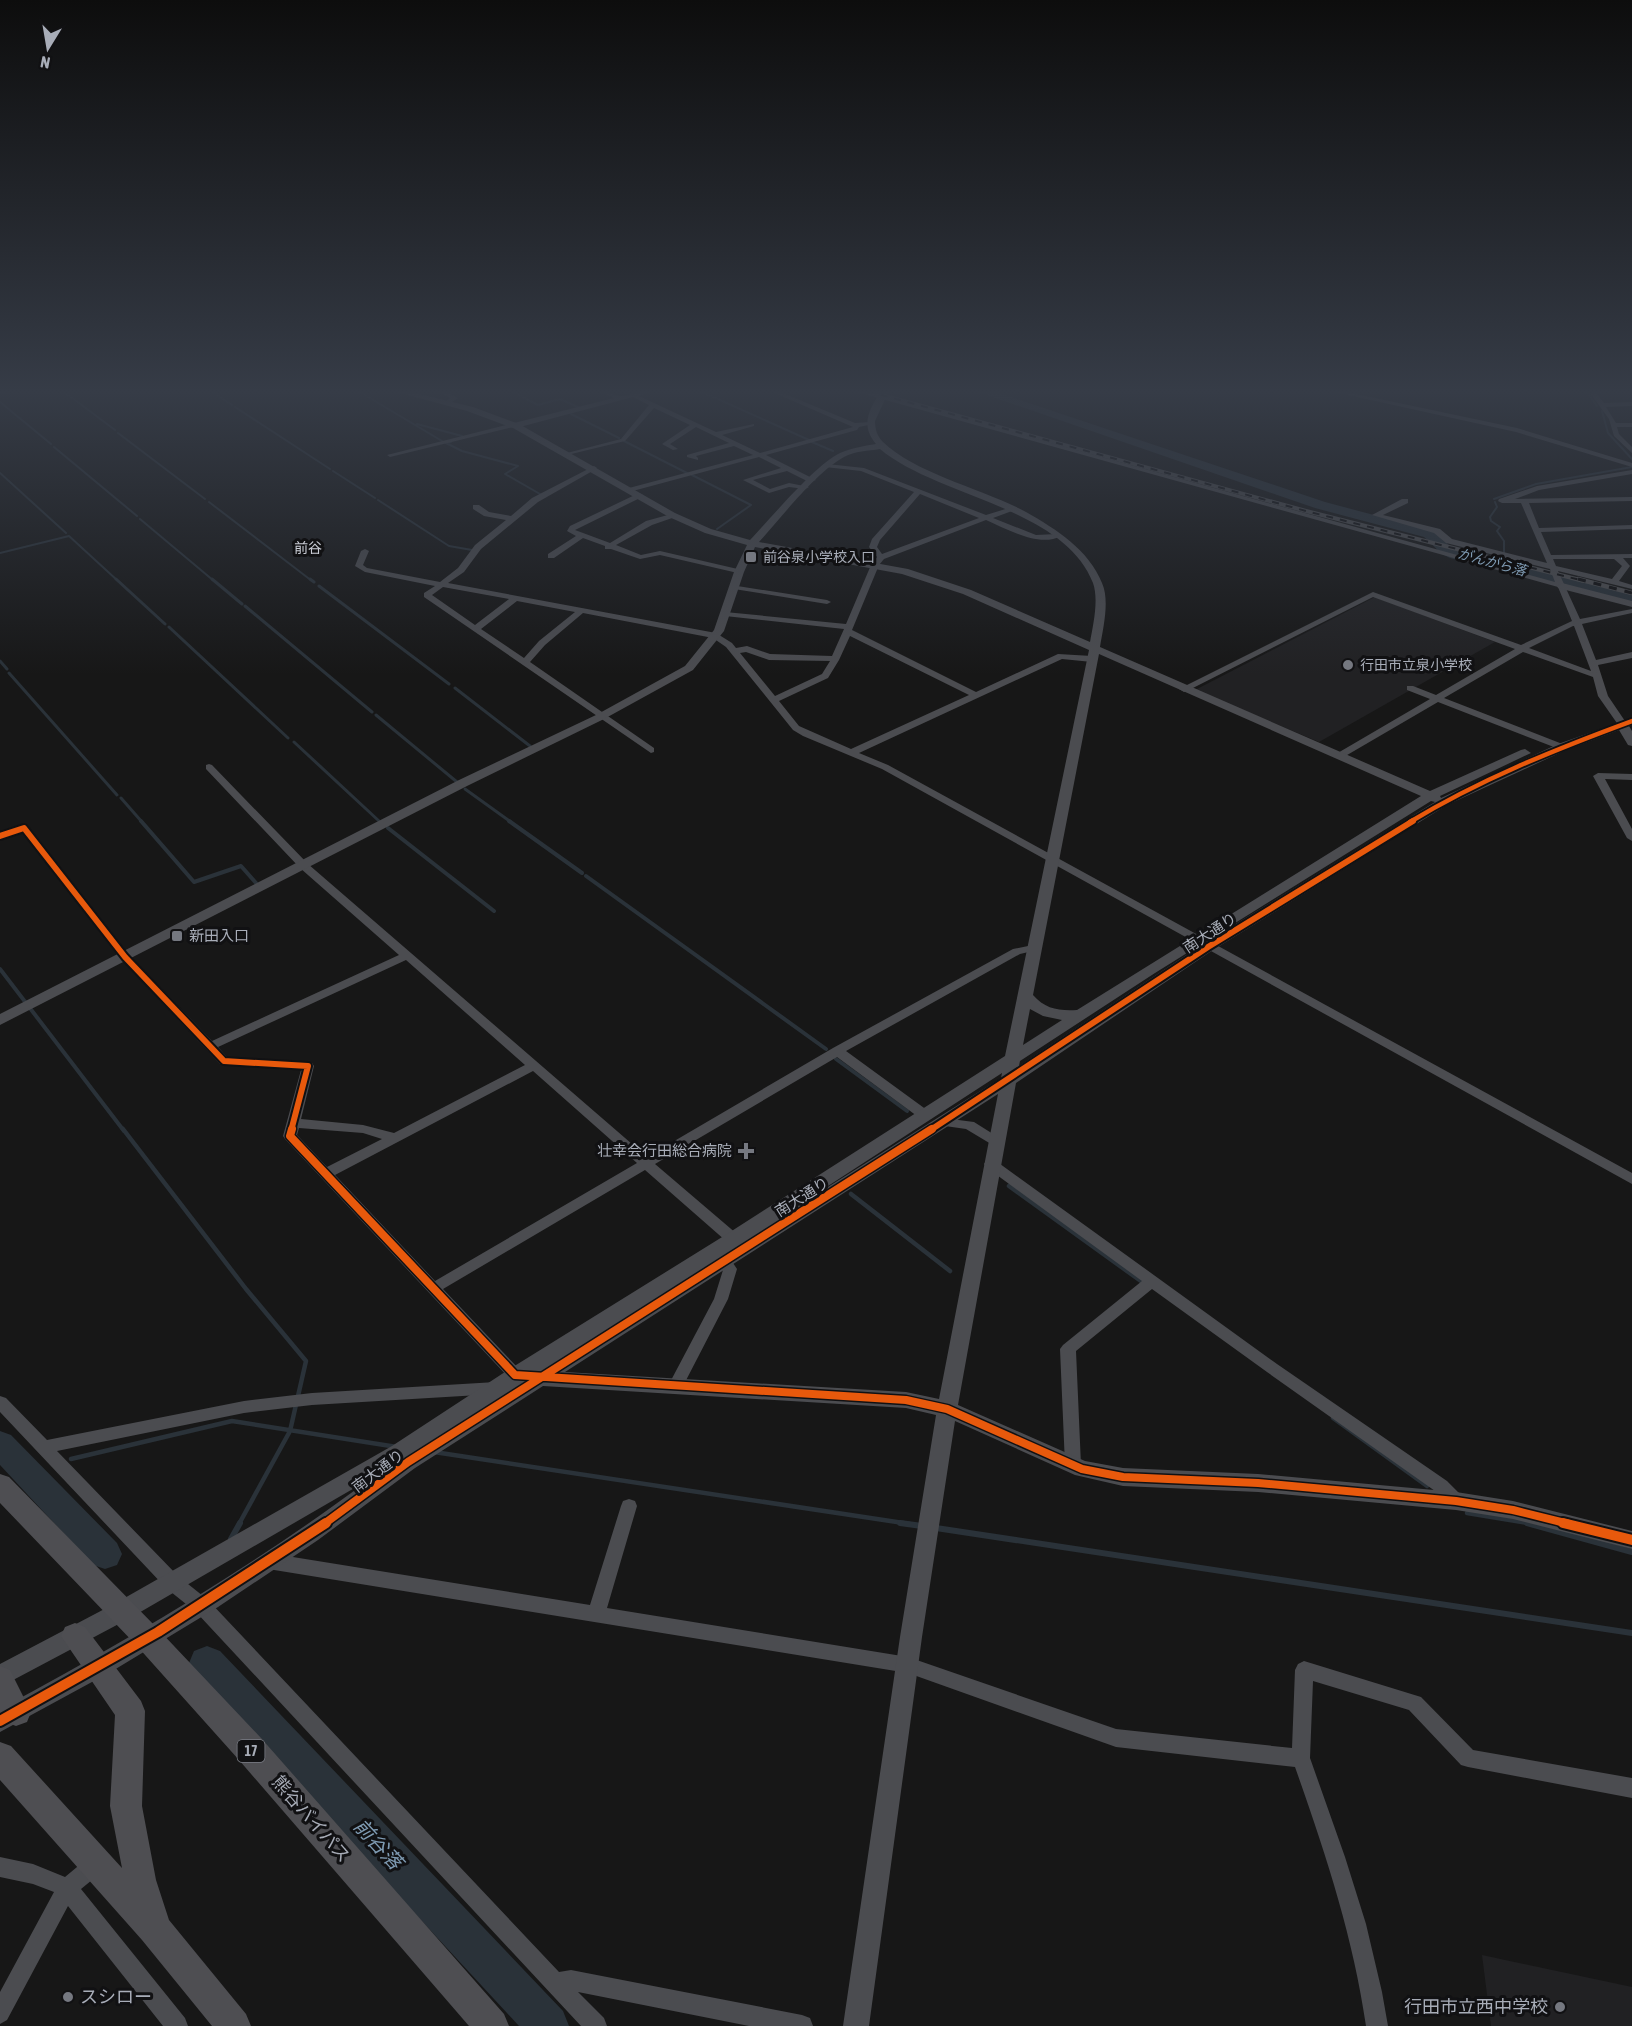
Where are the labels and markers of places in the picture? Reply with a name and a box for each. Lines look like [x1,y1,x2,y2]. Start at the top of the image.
place label: 前谷泉小学校入口 [763,549,875,565]
marker: 前谷泉小学校入口 [744,550,758,564]
place label: 行田市立泉小学校 [1360,657,1472,673]
marker: 行田市立泉小学校 [1341,658,1355,672]
place label: 新田入口 [189,927,249,944]
marker: 新田入口 [170,929,184,943]
place label: 壮幸会行田総合病院 [597,1142,732,1159]
marker: 壮幸会行田総合病院 [737,1142,755,1160]
place label: スシロー [80,1986,152,2007]
marker: スシロー [61,1990,75,2004]
place label: 行田市立西中学校 [1404,1996,1548,2017]
marker: 行田市立西中学校 [1553,2000,1567,2014]

